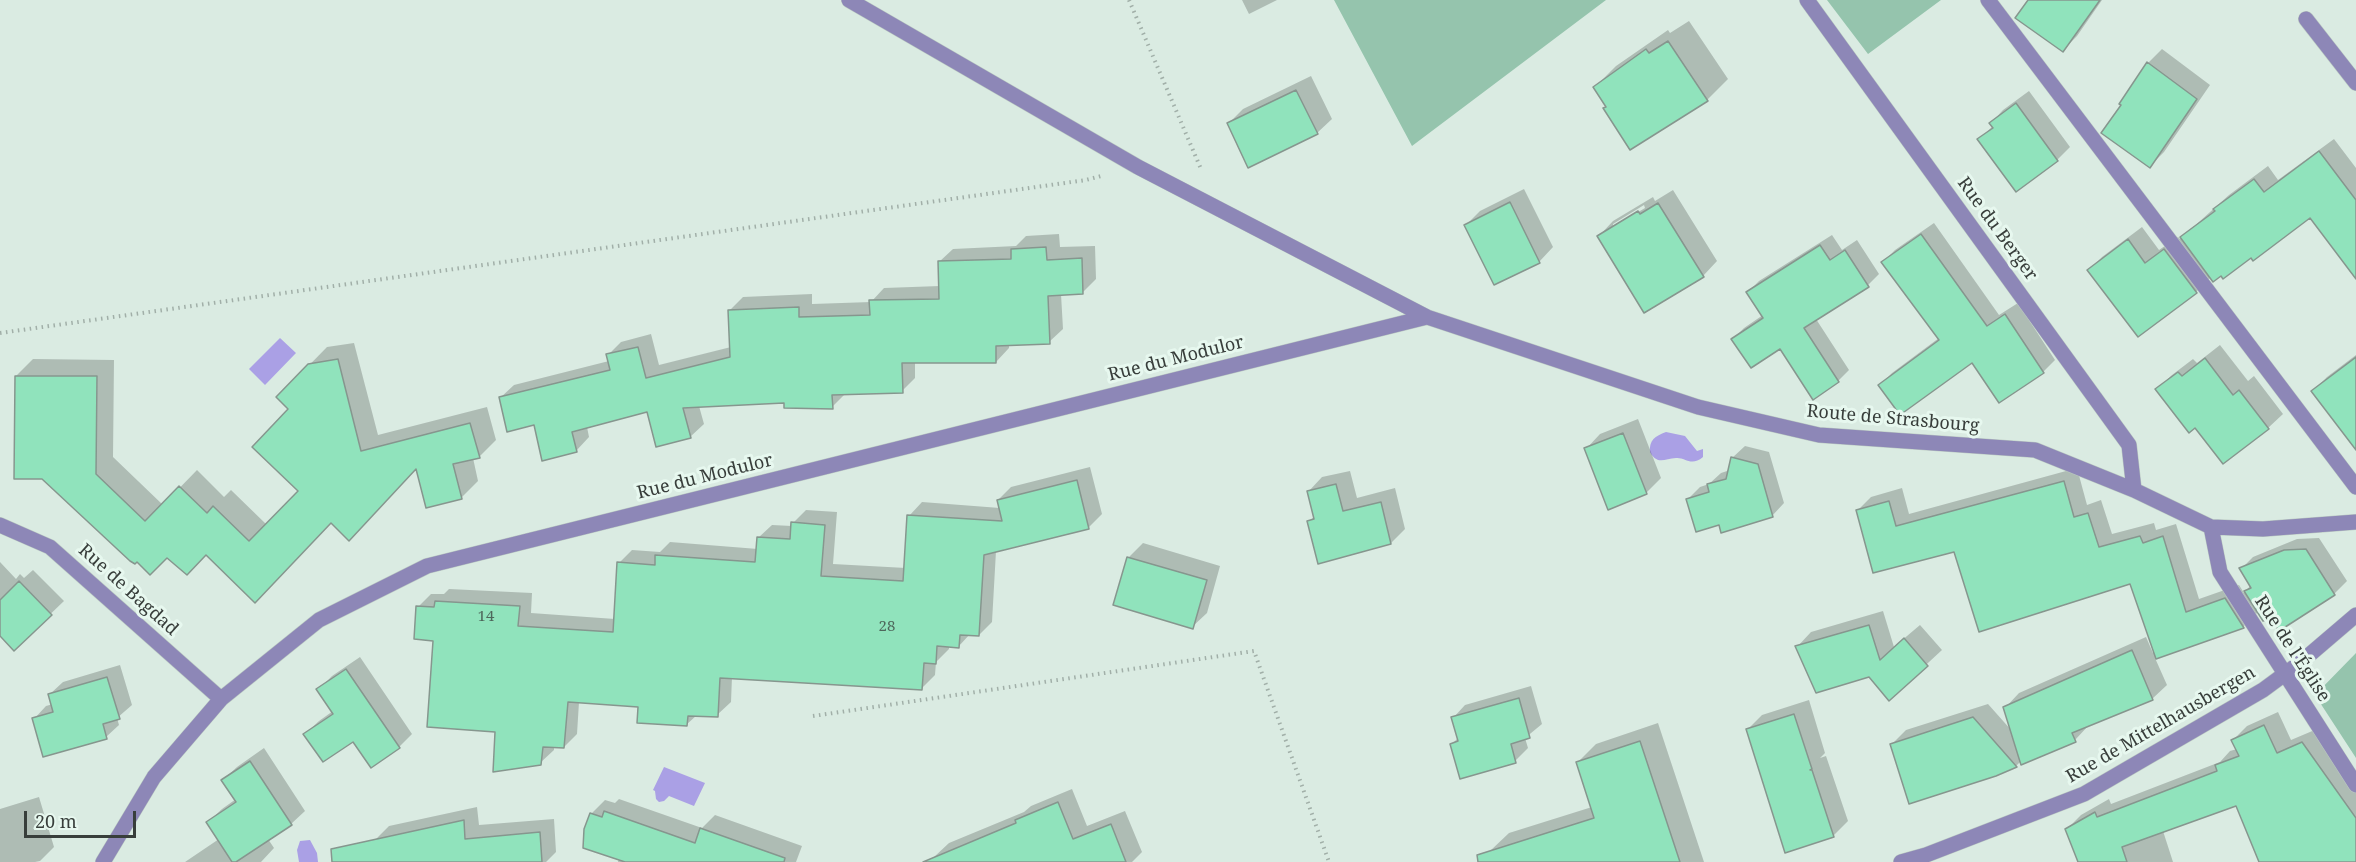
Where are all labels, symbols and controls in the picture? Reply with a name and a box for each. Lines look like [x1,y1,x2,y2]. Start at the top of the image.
street label: Rue du Berger [1952,173,2042,285]
street label: Rue du Modulor [1106,332,1246,386]
street label: Route de Strasbourg [1806,401,1980,437]
street label: Rue du Modulor [635,450,775,504]
street label: Rue de Bagdad [74,540,182,640]
street label: Rue de l'Église [2250,592,2334,706]
house number: 14 [478,608,494,626]
house number: 28 [879,618,895,636]
street label: Rue de Mittelhausbergen [2063,662,2259,788]
scale bar [27,799,140,837]
text: 20 m [35,809,77,833]

